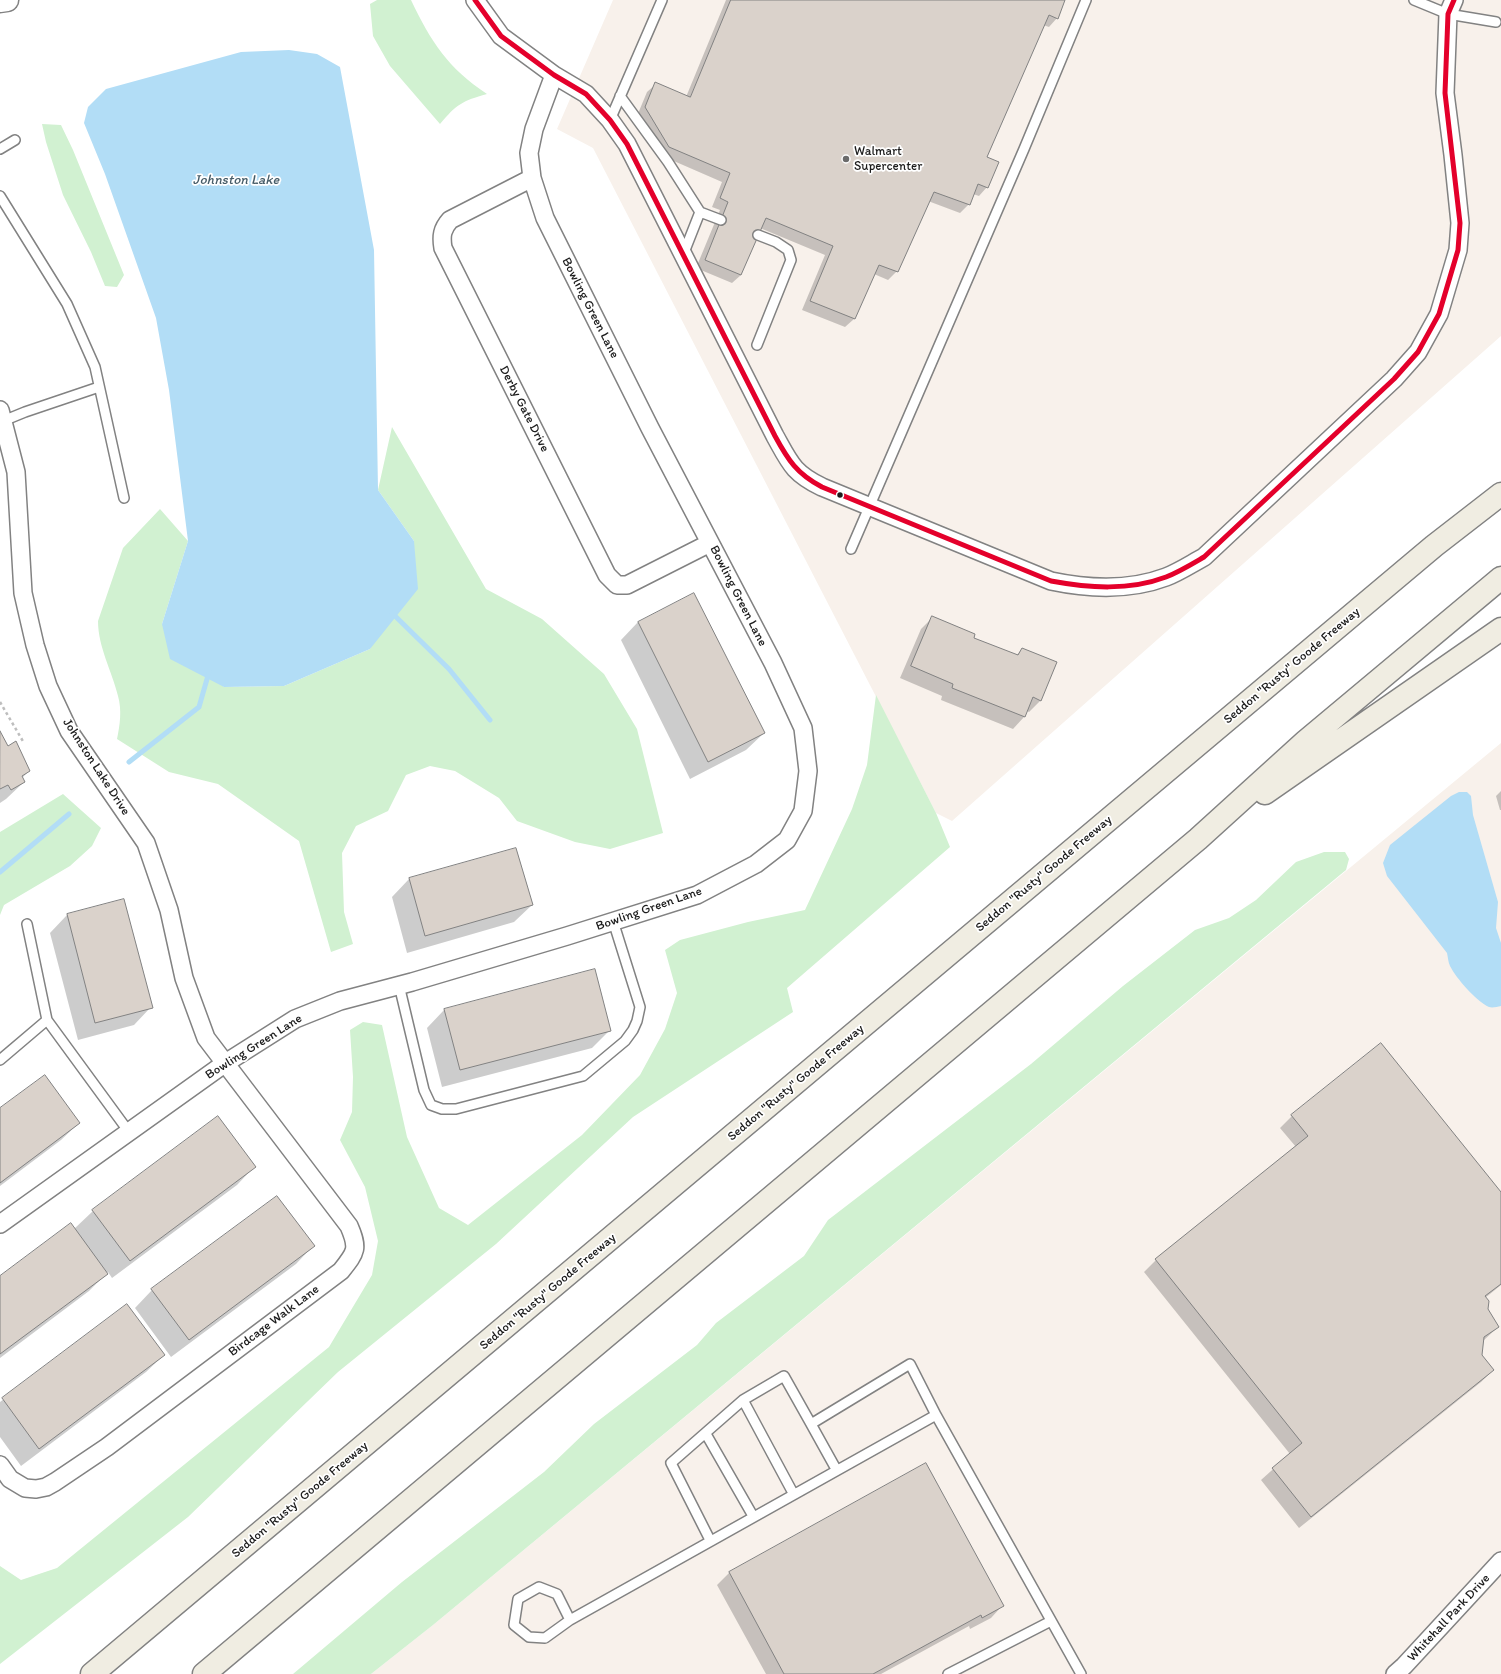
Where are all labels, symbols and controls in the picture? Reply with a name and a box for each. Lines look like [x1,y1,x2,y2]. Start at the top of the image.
place label: Walmart Supercenter [854,144,922,175]
marker: Walmart Supercenter [841,154,851,164]
water label: Johnston Lake [193,172,279,188]
street label: Bowling Green Lane [558,255,622,361]
street label: Derby Gate Drive [496,363,552,455]
unlabelled marker [835,490,845,500]
street label: Bowling Green Lane [706,543,770,649]
street label: Seddon "Rusty" Goode Freeway [1221,604,1363,728]
street label: Johnston Lake Drive [59,716,133,818]
street label: Seddon "Rusty" Goode Freeway [973,812,1115,936]
street label: Bowling Green Lane [594,884,704,934]
street label: Bowling Green Lane [203,1011,305,1083]
street label: Seddon "Rusty" Goode Freeway [725,1021,867,1145]
street label: Seddon "Rusty" Goode Freeway [477,1230,619,1354]
street label: Birdcage Walk Lane [225,1282,323,1360]
street label: Seddon "Rusty" Goode Freeway [229,1438,371,1562]
street label: Whitehall Park Drive [1404,1571,1494,1665]

